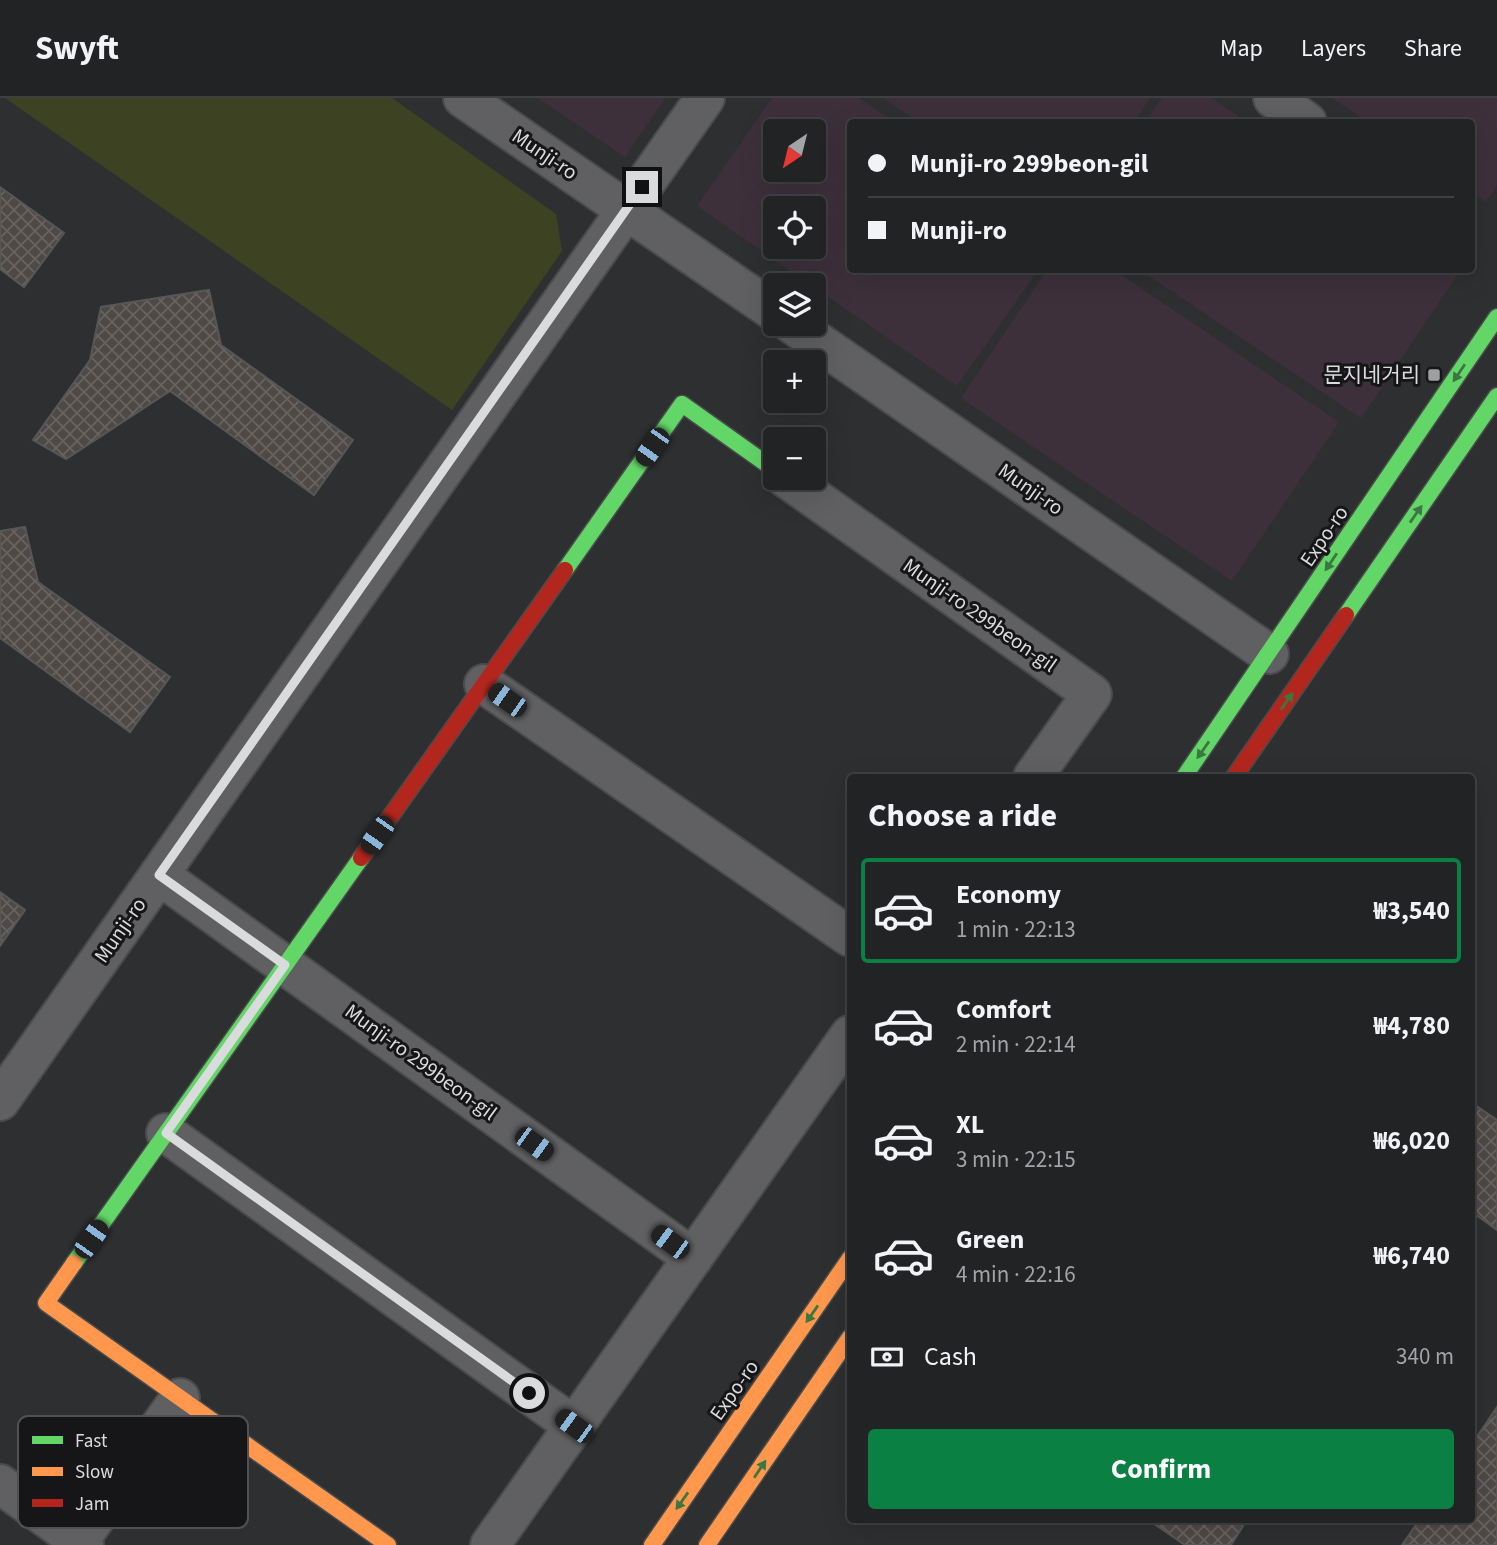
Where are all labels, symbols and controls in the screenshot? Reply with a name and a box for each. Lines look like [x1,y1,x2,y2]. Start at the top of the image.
text: Swyft [35,25,119,72]
text: Map [1220,31,1263,66]
text: Layers [1301,31,1366,66]
text: Share [1404,31,1462,66]
north arrow [763,119,826,182]
map controls [763,119,826,490]
street label: Munji-ro [506,121,584,187]
text: Munji-ro 299beon-gil [910,145,1148,182]
route end [626,171,658,203]
button: locate [763,196,826,259]
text: Munji-ro [910,212,1007,249]
button: layers [763,273,826,336]
button: + [763,350,826,413]
place label: 문지네거리 [1323,360,1420,390]
one-way arrow [1453,364,1466,383]
marker: 문지네거리 [1426,367,1442,383]
car [632,424,673,470]
button: − [763,427,826,490]
street label: Munji-ro [992,456,1070,522]
street label: Expo-ro [1293,499,1355,573]
one-way arrow [1409,505,1423,523]
street label: Munji-ro 299beon-gil [897,551,1063,679]
one-way arrow [1324,553,1338,571]
car [484,679,531,721]
one-way arrow [1280,692,1294,710]
one-way arrow [1197,740,1210,759]
text: Choose a ride [868,793,1057,839]
car [357,812,398,858]
text: Economy [956,876,1061,913]
icon: car [872,879,935,942]
street label: Munji-ro [87,891,153,969]
text: ₩3,540 [1374,892,1450,929]
text: 1 min · 22:13 [956,913,1076,946]
text: Comfort [956,991,1051,1028]
icon: car [872,994,935,1057]
street label: Munji-ro 299beon-gil [339,997,503,1127]
text: ₩4,780 [1374,1007,1450,1044]
text: 2 min · 22:14 [956,1028,1076,1061]
text: XL [956,1106,984,1143]
icon: car [872,1109,935,1172]
text: ₩6,020 [1374,1122,1450,1159]
car [511,1123,558,1165]
text: 3 min · 22:15 [956,1143,1076,1176]
car [71,1216,112,1262]
car [647,1221,694,1263]
text: Green [956,1221,1024,1258]
icon: car [872,1224,935,1287]
text: ₩6,740 [1374,1237,1450,1274]
text: 4 min · 22:16 [956,1258,1076,1291]
one-way arrow [805,1305,819,1323]
icon: cash [868,1338,906,1376]
text: Cash [924,1338,977,1375]
text: 340 m [1396,1340,1454,1373]
street label: Expo-ro [702,1354,766,1426]
route start [513,1377,545,1409]
car [551,1405,598,1447]
legend [18,1416,248,1528]
text: Fast [75,1428,108,1455]
button: Confirm [868,1429,1454,1509]
text: Slow [75,1459,114,1486]
one-way arrow [753,1460,767,1478]
text: Jam [75,1491,109,1518]
one-way arrow [675,1492,689,1510]

